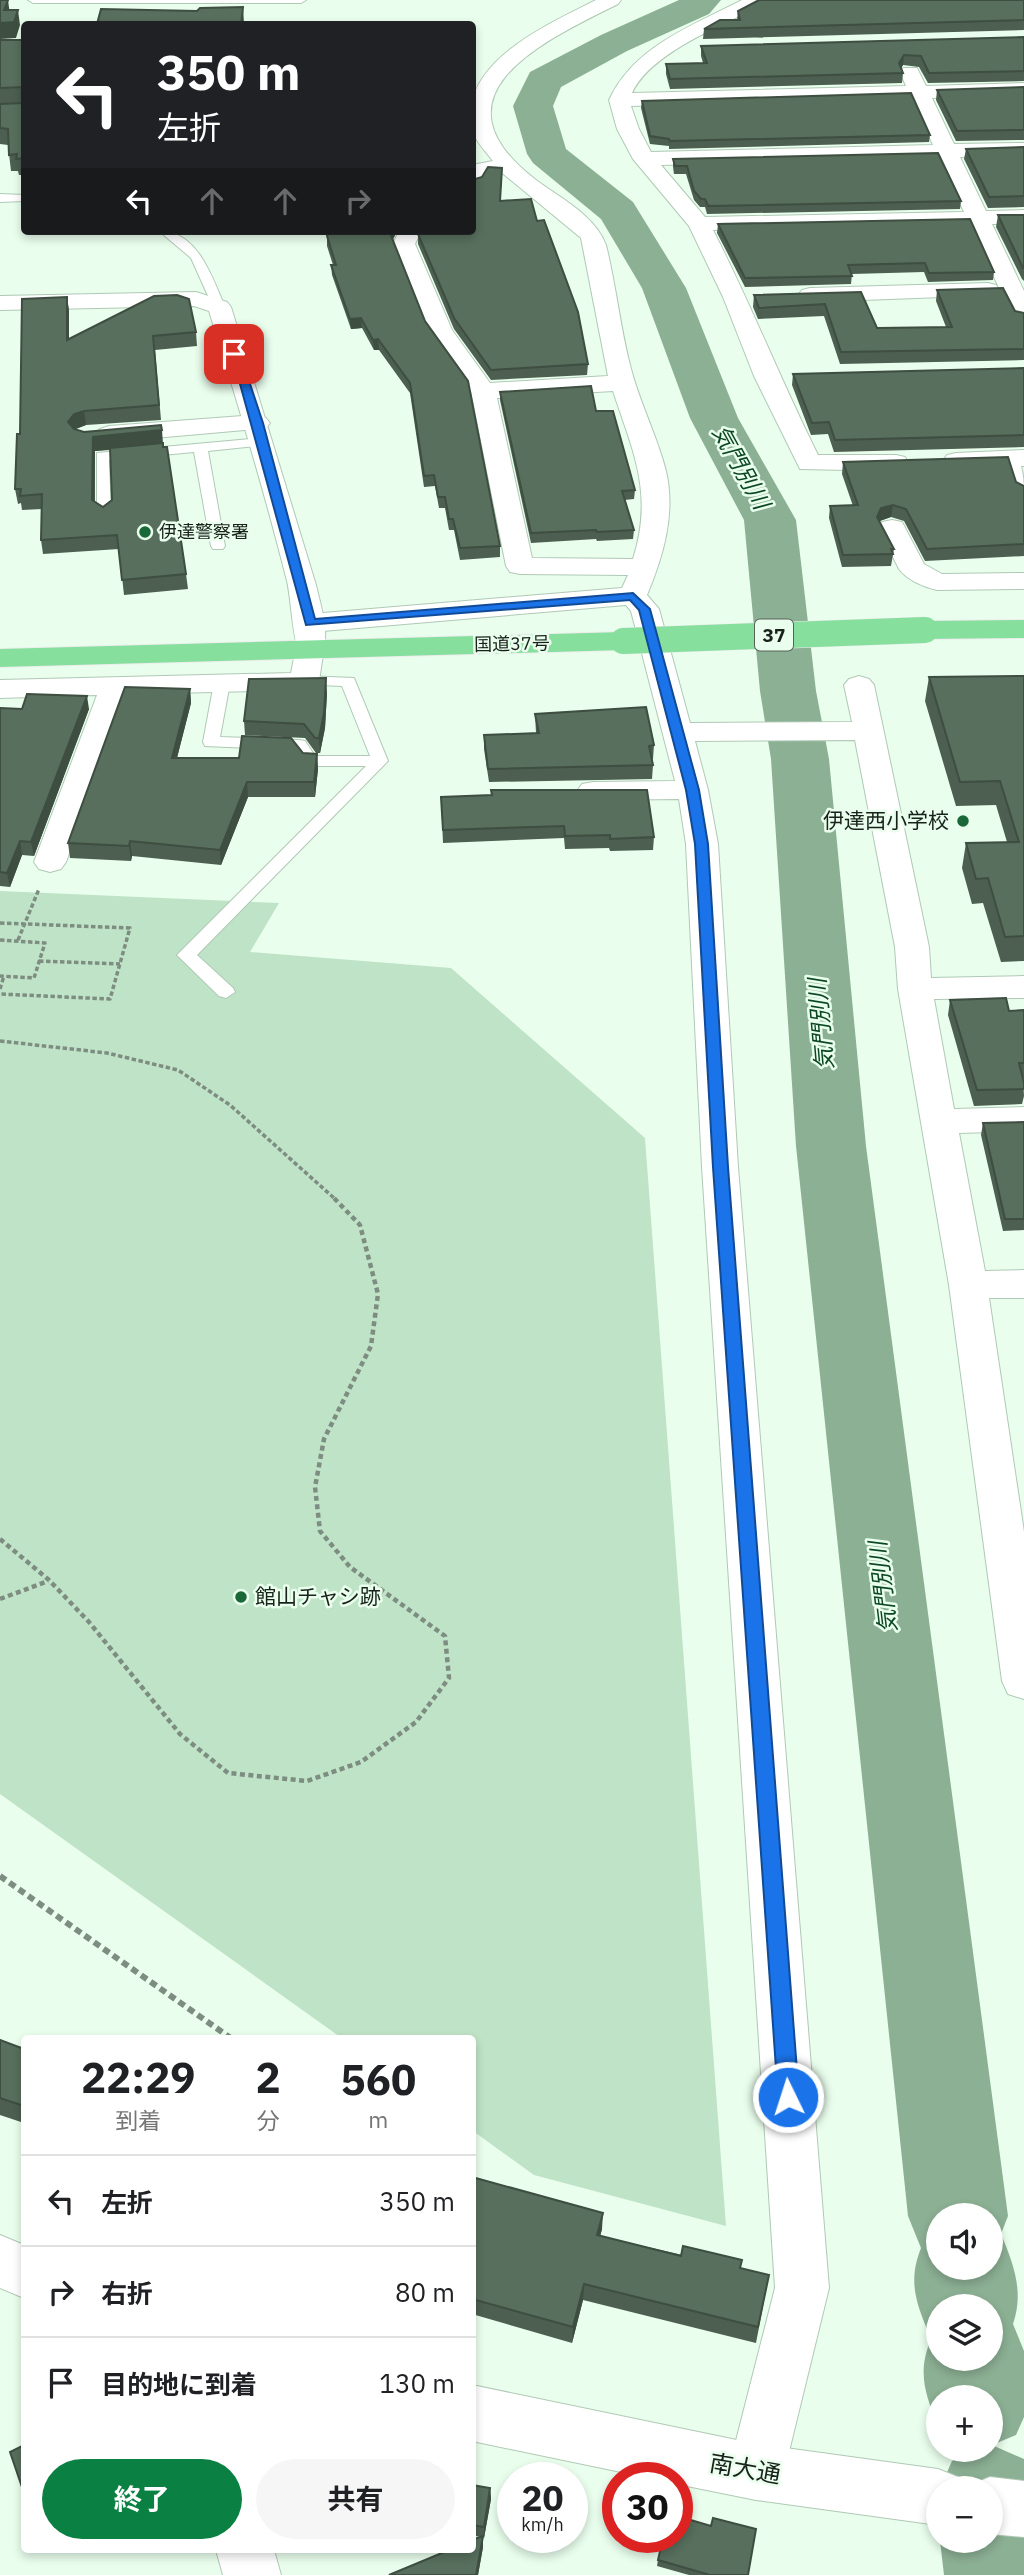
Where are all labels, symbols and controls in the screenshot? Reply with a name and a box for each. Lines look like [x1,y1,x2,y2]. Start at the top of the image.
text: 350 m [157,40,301,103]
icon: left [42,49,133,140]
text: 左折 [157,106,221,148]
icon: left [120,182,158,220]
icon: ahead [193,182,231,220]
icon: ahead [266,182,304,220]
icon: right [339,182,377,220]
pin [204,324,264,384]
icon: arrive [215,335,253,373]
water label: 気門別川 [706,419,779,517]
place label: 伊達警察署 [159,520,249,543]
marker: 伊達警察署 [137,524,153,540]
road number: 37 [755,620,793,650]
street label: 国道37号 [474,631,550,656]
place label: 伊達西小学校 [823,806,949,834]
marker: 伊達西小学校 [955,813,971,829]
water label: 気門別川 [801,974,839,1071]
water label: 気門別川 [861,1537,903,1635]
place label: 館山チャシ跡 [255,1582,381,1610]
marker: 館山チャシ跡 [233,1589,249,1605]
text: 22:29 [81,2050,196,2105]
text: 2 [255,2050,281,2105]
text: 560 [341,2052,416,2107]
position arrow [751,2060,825,2134]
text: m [368,2104,388,2134]
text: 到着 [115,2105,161,2135]
text: 分 [257,2105,280,2135]
icon: left [42,2182,80,2220]
text: 350 m [379,2184,455,2218]
text: 左折 [101,2185,153,2219]
map controls [926,2203,1003,2553]
button: sound [926,2203,1003,2280]
icon: right [42,2273,80,2311]
text: 80 m [395,2275,455,2309]
text: 右折 [101,2276,153,2310]
button: layers [926,2294,1003,2371]
icon: arrive [42,2364,80,2402]
text: 130 m [379,2366,455,2400]
text: 目的地に到着 [101,2367,257,2401]
button: + [926,2385,1003,2462]
street label: 南大通 [707,2446,783,2490]
button: 終了 [42,2459,242,2539]
button: 共有 [256,2459,455,2539]
speed limit sign: 30 [602,2462,693,2553]
text: 20 [521,2475,564,2521]
button: − [926,2476,1003,2553]
text: km/h [521,2513,564,2536]

